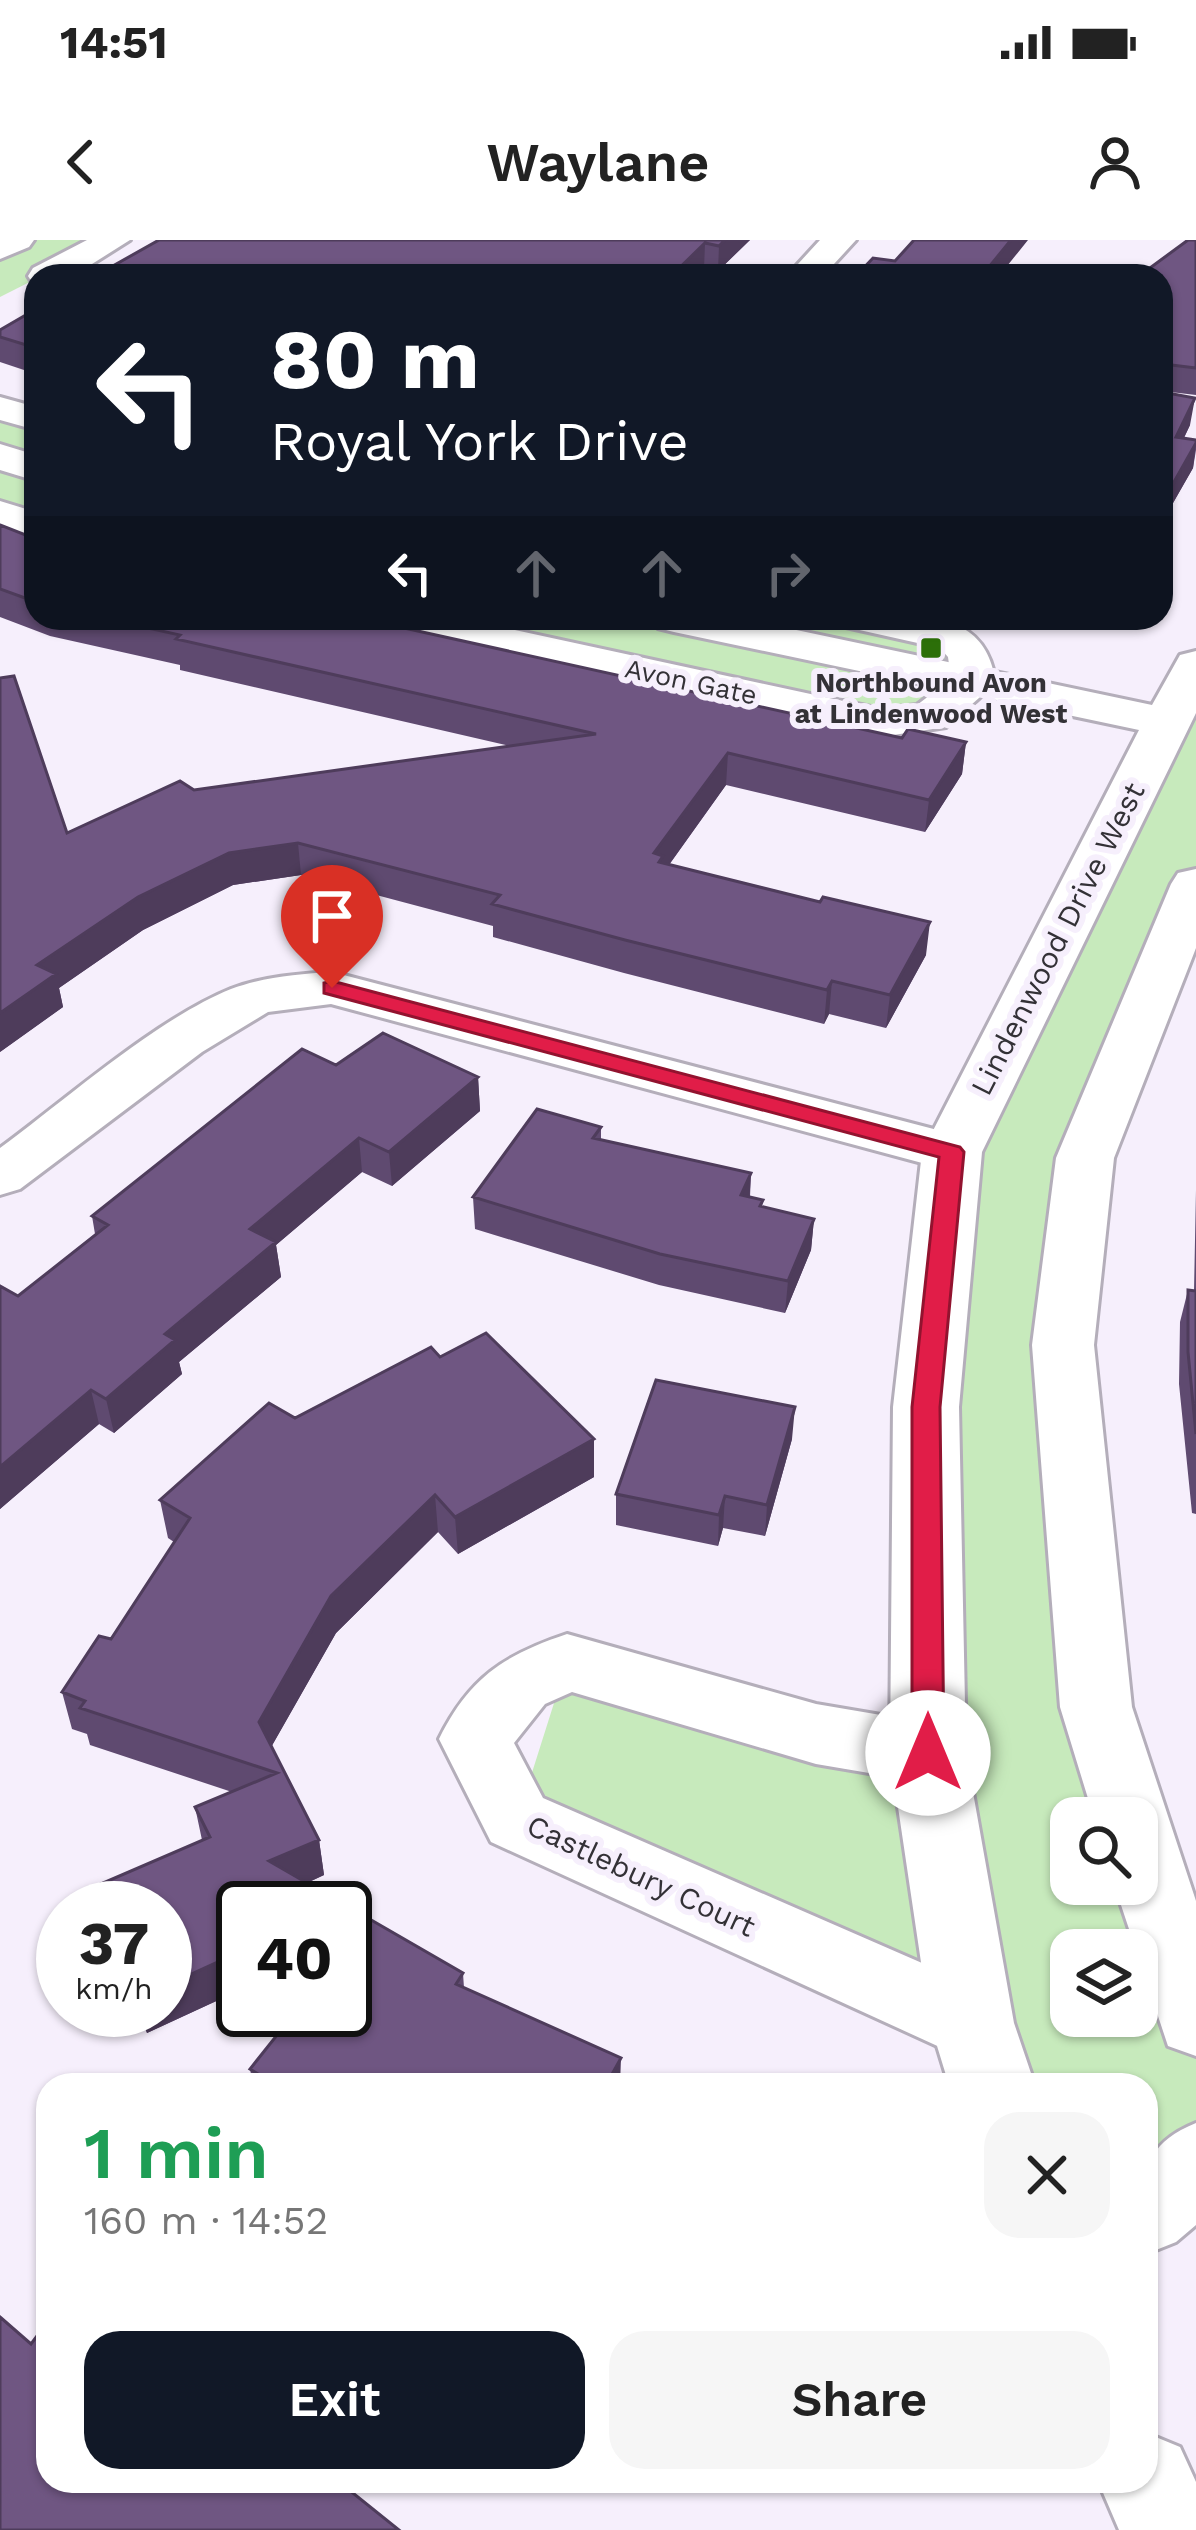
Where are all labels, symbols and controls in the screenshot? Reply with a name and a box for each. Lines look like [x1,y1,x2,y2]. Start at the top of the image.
text: 14:51 [60,16,168,69]
icon: back [48,129,114,195]
icon: person [1082,129,1148,195]
text: Waylane [487,131,709,194]
text: 80 m [270,310,480,408]
icon: left [72,312,228,468]
text: Royal York Drive [270,410,689,473]
icon: left [377,540,443,606]
icon: ahead [503,540,569,606]
icon: ahead [629,540,695,606]
icon: right [755,540,821,606]
marker: Northbound Avon at Lindenwood West [918,635,944,661]
street label: Avon Gate [622,652,760,712]
place label: Northbound Avon at Lindenwood West [795,667,1067,730]
street label: Lindenwood Drive West [963,776,1152,1101]
pin [281,865,383,988]
icon: arrive [299,883,365,949]
position arrow [865,1690,991,1816]
map controls [1050,1797,1158,2037]
button: search [1050,1797,1158,1905]
street label: Castlebury Court [521,1807,761,1944]
speed limit sign: 40 [216,1881,372,2037]
text: 37 [79,1908,149,1979]
button: layers [1050,1929,1158,2037]
text: km/h [75,1971,153,2006]
text: 1 min [84,2111,269,2195]
button: close [984,2112,1110,2238]
text: 160 m · 14:52 [84,2198,328,2243]
button: Exit [84,2331,585,2469]
button: Share [609,2331,1110,2469]

